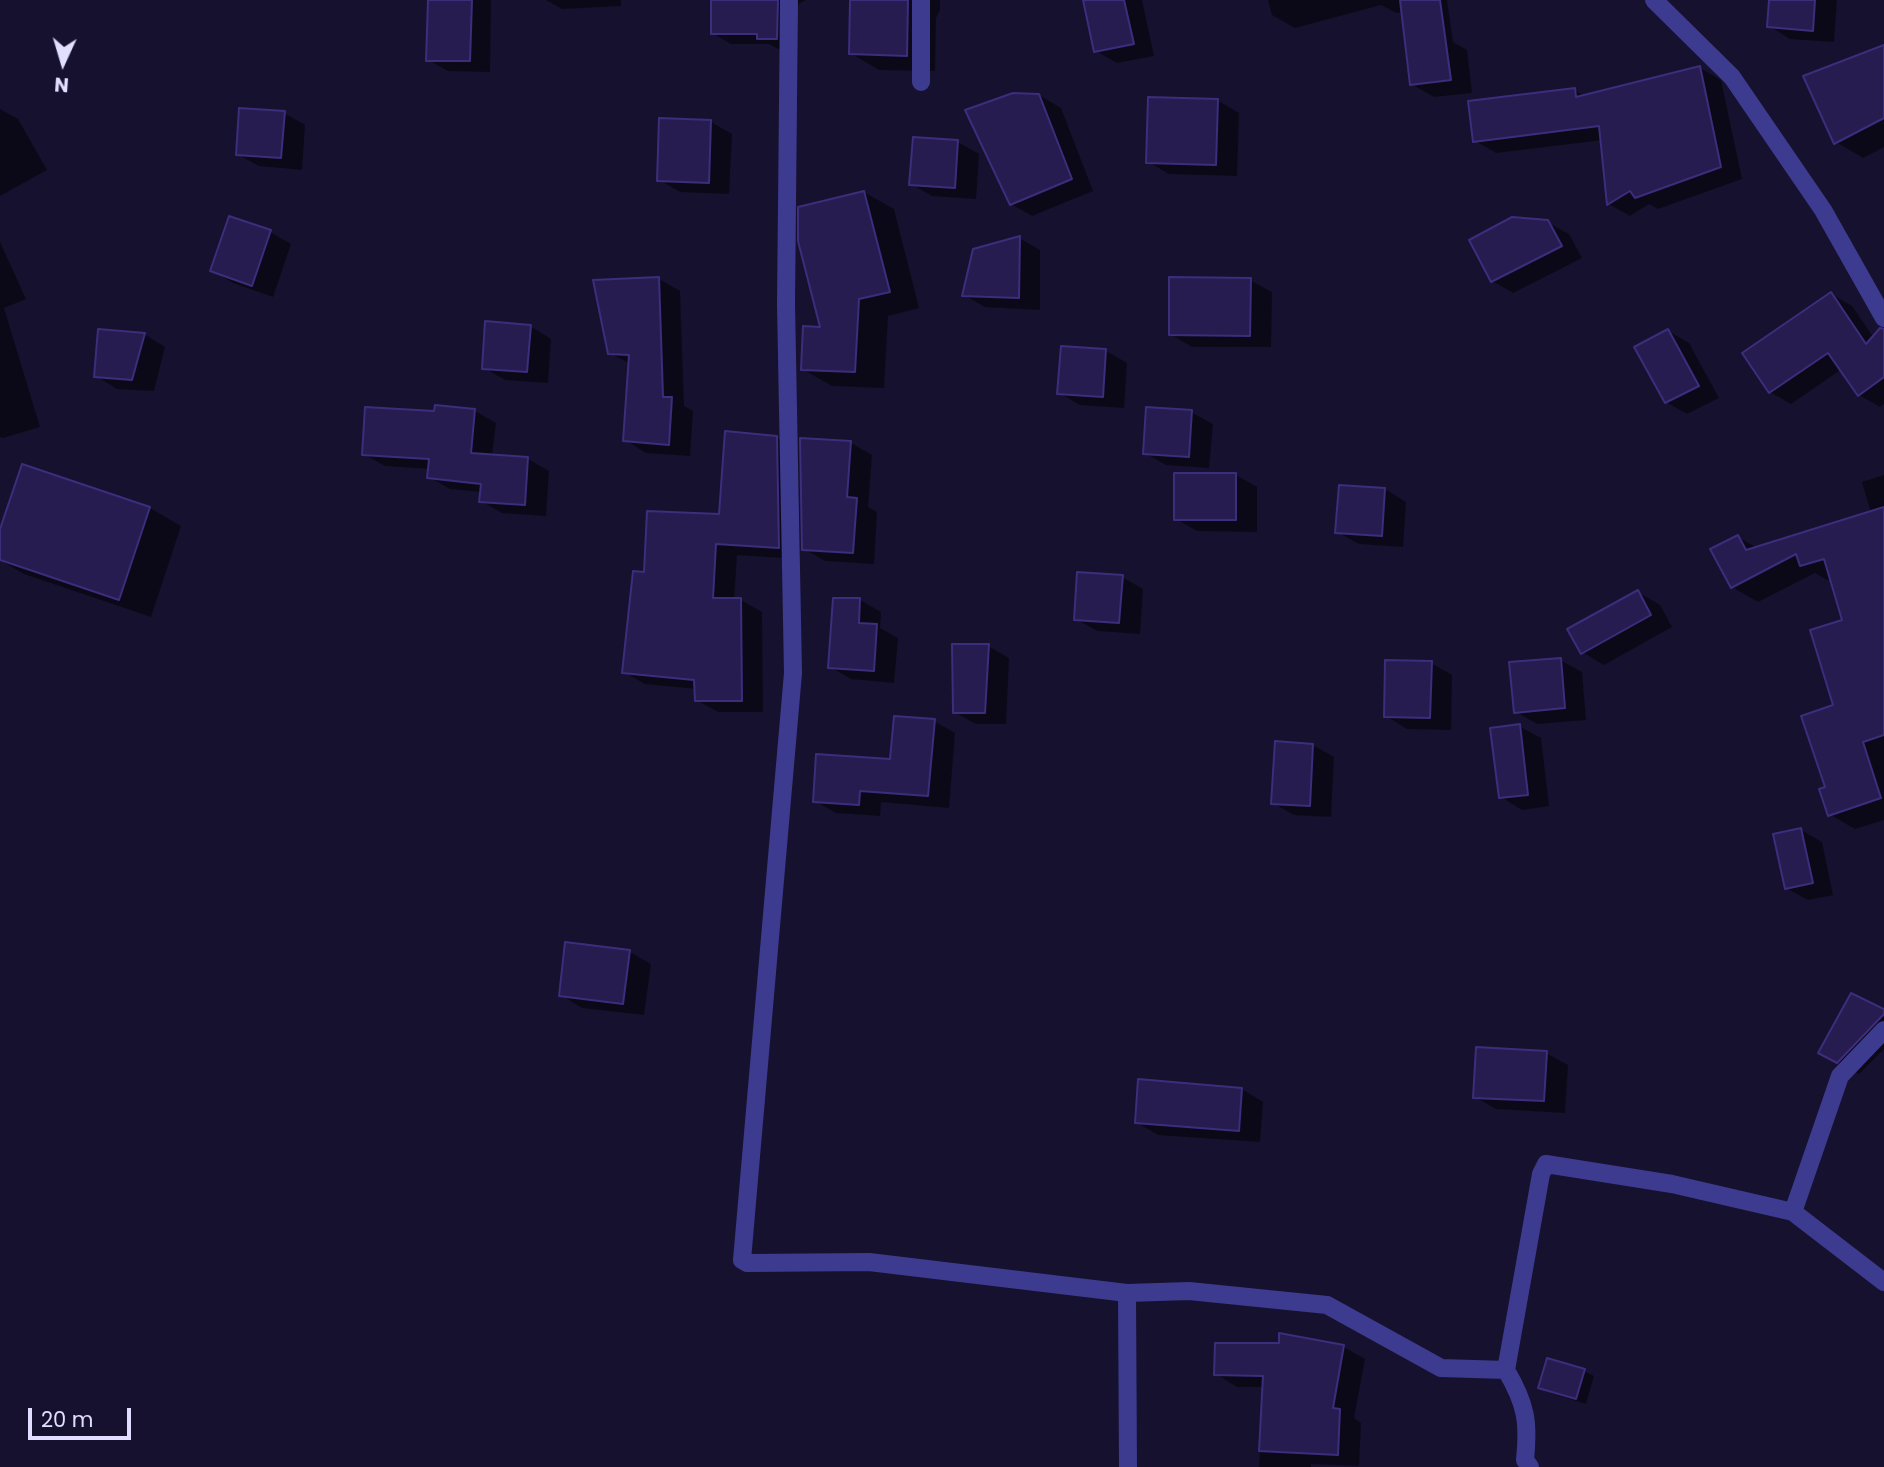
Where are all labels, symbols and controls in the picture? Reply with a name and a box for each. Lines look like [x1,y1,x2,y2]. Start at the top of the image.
north arrow [28,28,98,98]
text: N [53,70,70,98]
scale bar [32,1394,135,1438]
text: 20 m [41,1405,94,1434]

